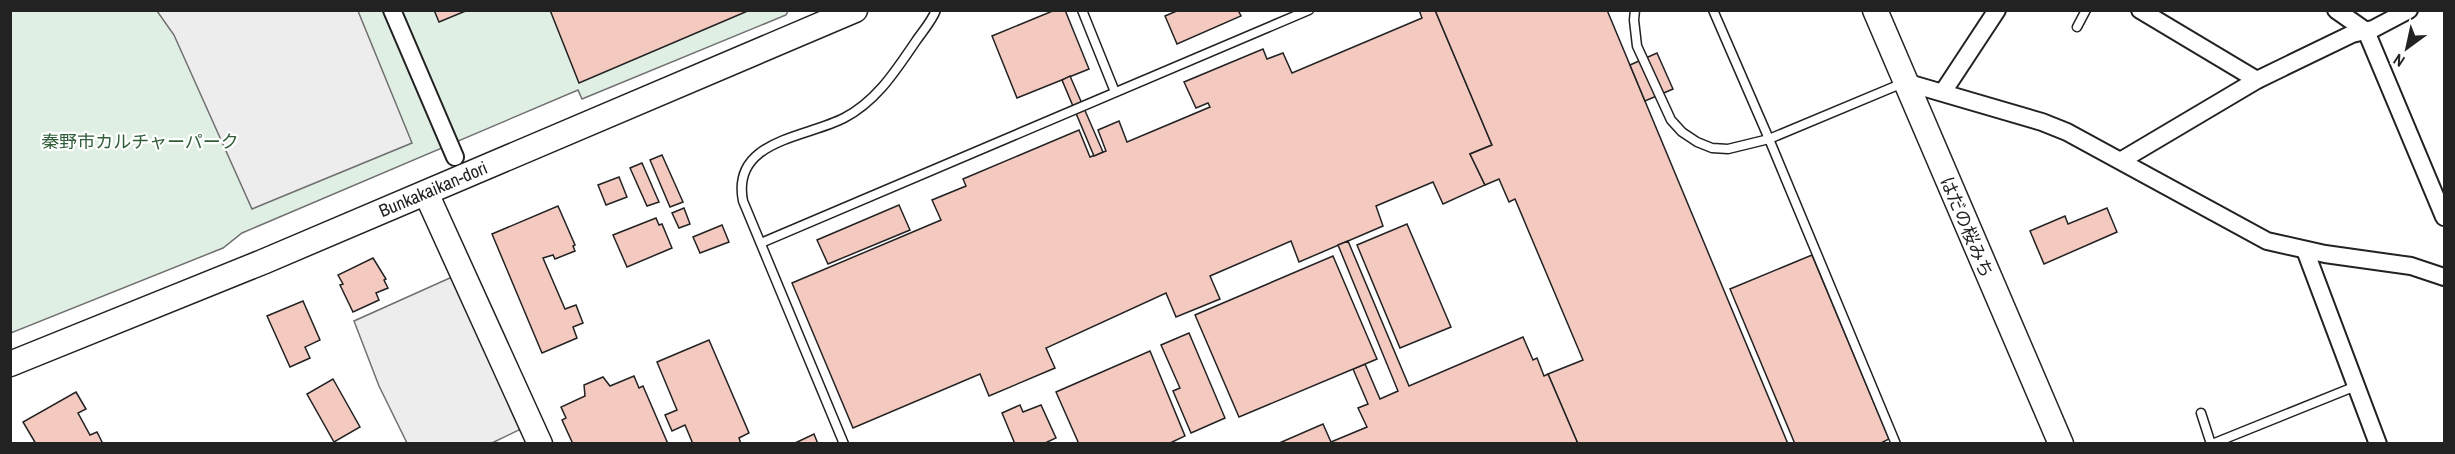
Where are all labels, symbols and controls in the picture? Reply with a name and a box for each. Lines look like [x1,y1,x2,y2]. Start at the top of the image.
north arrow [2377,18,2437,78]
text: N [2389,49,2409,72]
park label: 秦野市カルチャーパーク [41,129,239,154]
street label: Bunkakaikan-dori [375,155,491,223]
street label: はだの桜みち [1934,173,2000,281]

